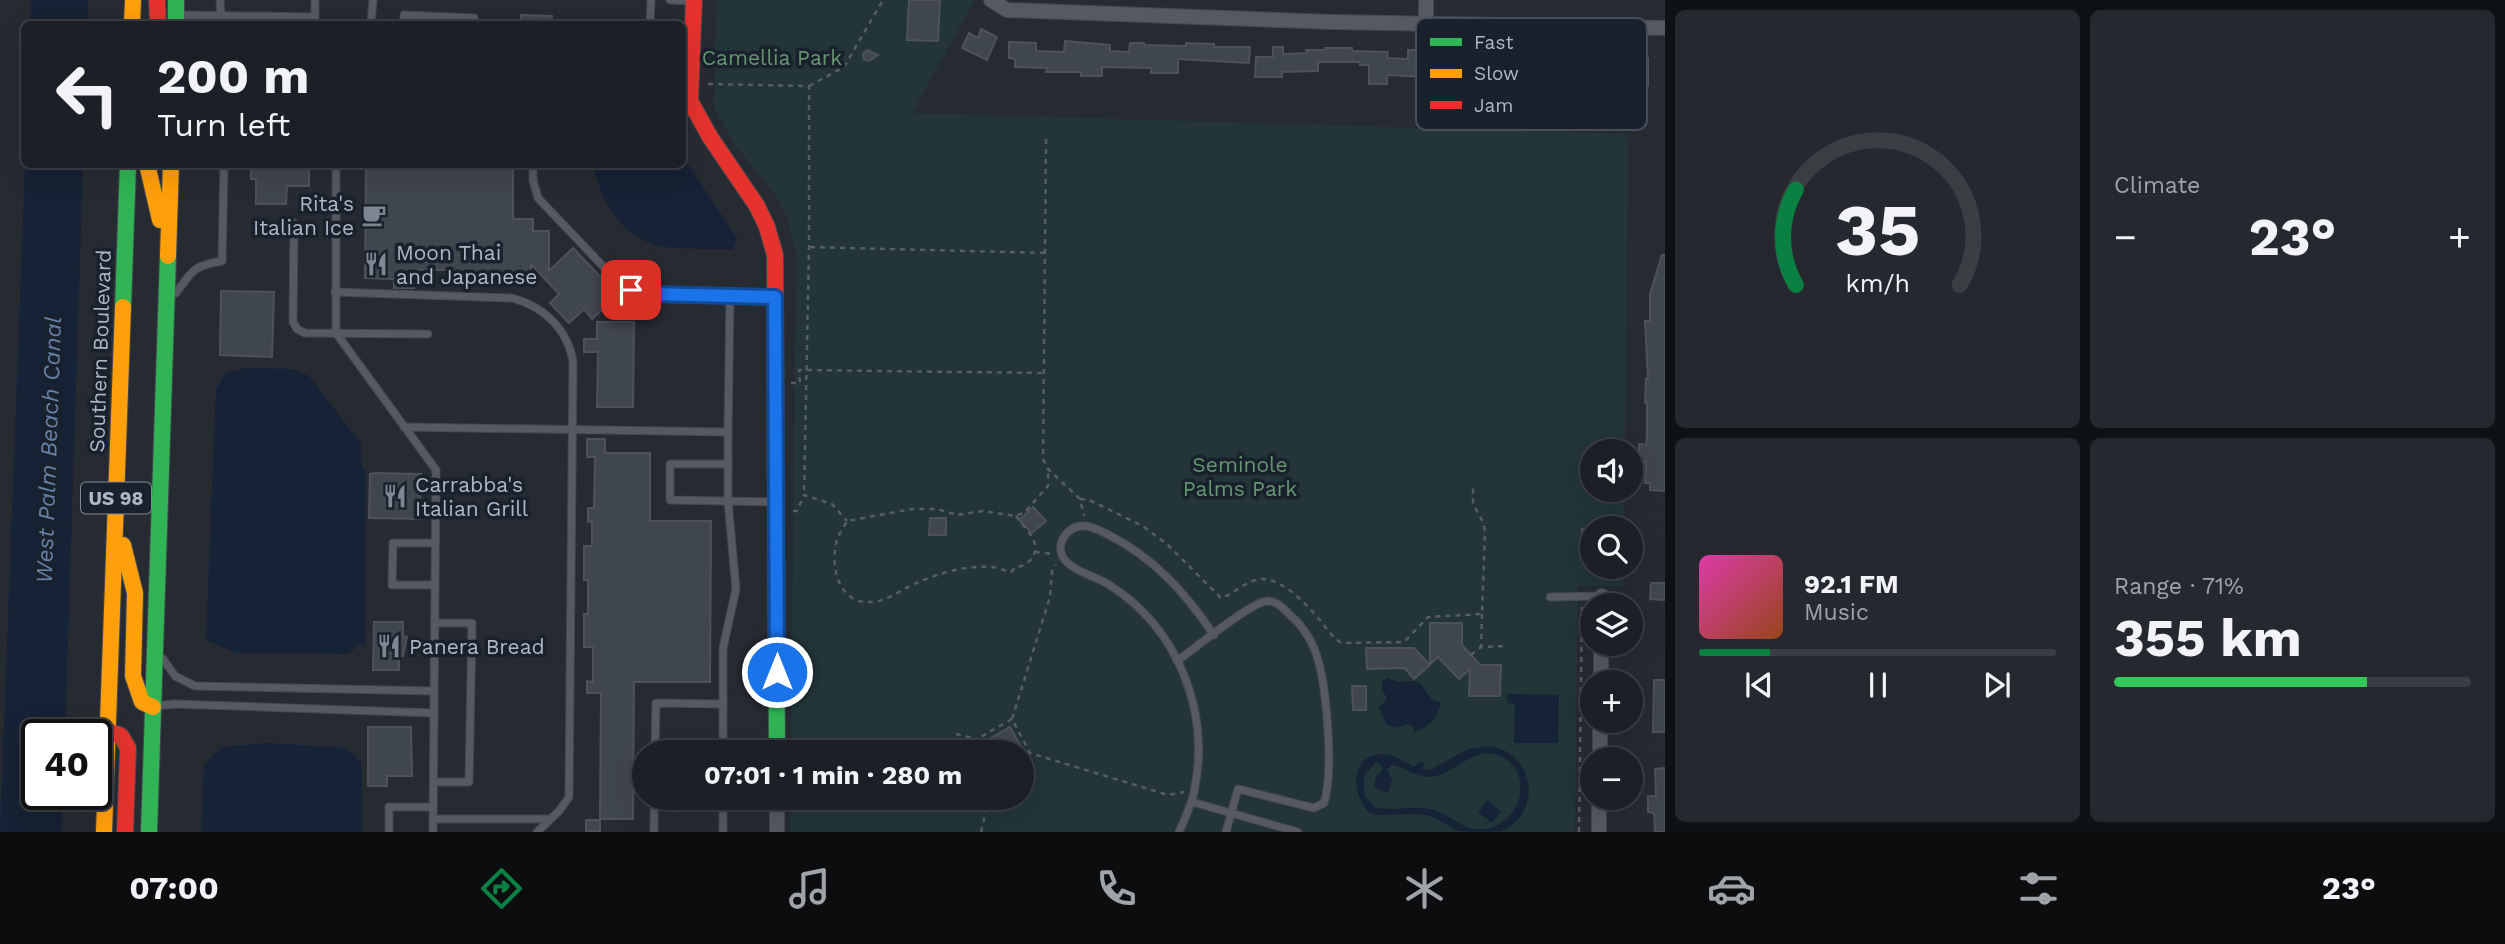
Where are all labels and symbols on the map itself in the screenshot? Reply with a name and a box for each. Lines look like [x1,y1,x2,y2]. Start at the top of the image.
legend [1416,18,1647,130]
text: Fast [1474,31,1513,54]
park label: Camellia Park [702,45,842,70]
text: Slow [1474,62,1519,85]
text: Jam [1474,94,1513,117]
place label: Rita's Italian Ice [253,191,354,240]
cafe icon: Rita's Italian Ice [360,201,388,229]
place label: Moon Thai and Japanese [396,240,537,289]
street label: Southern Boulevard [84,249,116,453]
restaurant icon: Moon Thai and Japanese [362,250,390,278]
pin [601,260,661,320]
water label: West Palm Beach Canal [31,316,67,584]
park label: Seminole Palms Park [1183,452,1297,501]
place label: Carrabba's Italian Grill [415,472,529,521]
road number: US 98 [81,482,151,513]
restaurant icon: Carrabba's Italian Grill [381,482,409,510]
restaurant icon: Panera Bread [375,632,403,660]
place label: Panera Bread [409,634,545,659]
position arrow [740,635,814,709]
speed limit sign: 40 [21,719,112,810]

